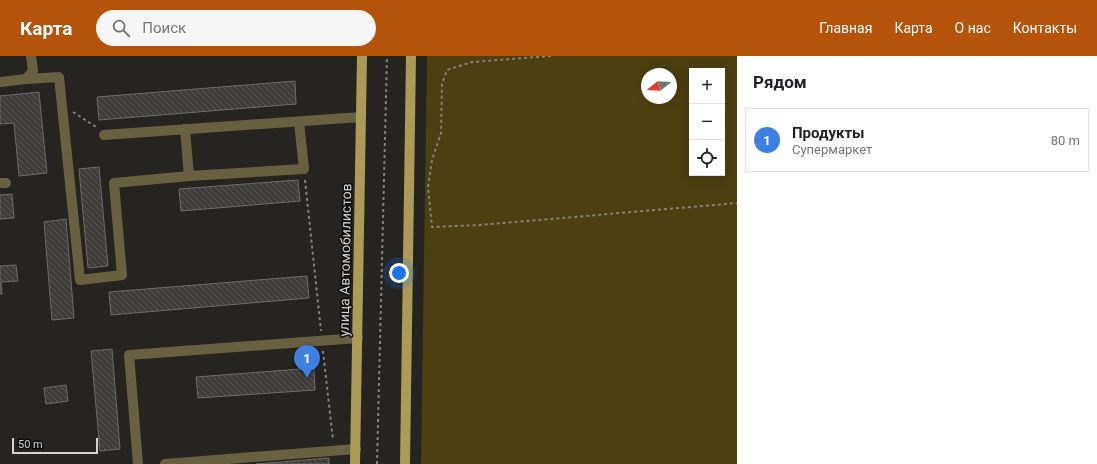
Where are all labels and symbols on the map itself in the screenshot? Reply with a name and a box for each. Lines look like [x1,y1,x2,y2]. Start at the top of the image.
north arrow [641,68,677,104]
street label: улица Автомобилистов [336,183,354,337]
your location [389,263,409,283]
pin: 1 [294,345,320,378]
scale bar [12,436,98,455]

